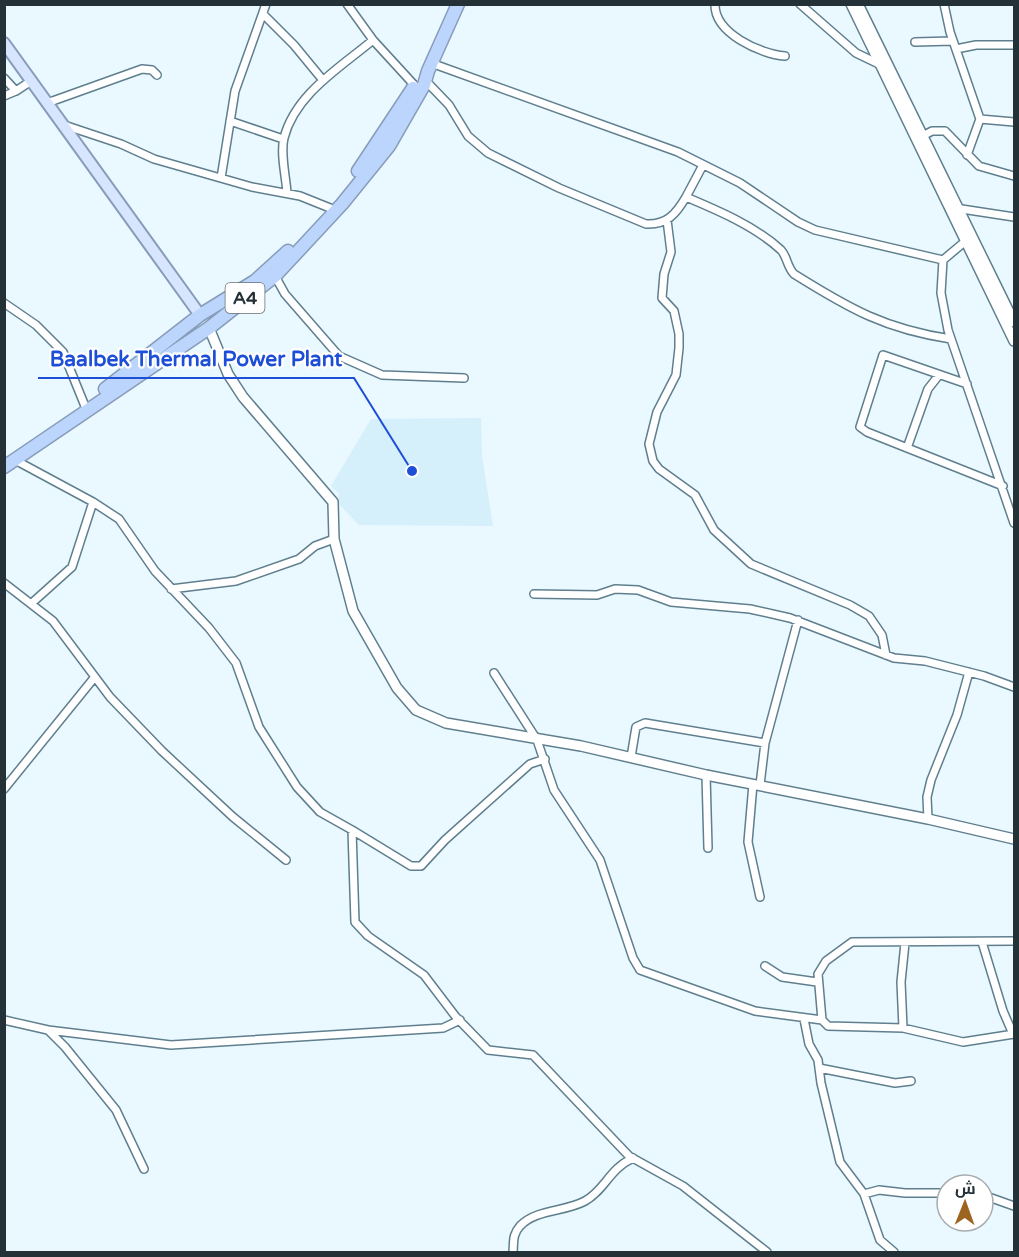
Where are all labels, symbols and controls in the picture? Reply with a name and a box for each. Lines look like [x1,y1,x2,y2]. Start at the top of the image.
road number: A4 [226,283,264,313]
callout: Baalbek Thermal Power Plant [38,339,354,378]
text: Baalbek Thermal Power Plant [50,347,342,372]
north arrow [935,1173,995,1233]
text: ش [955,1179,976,1199]

